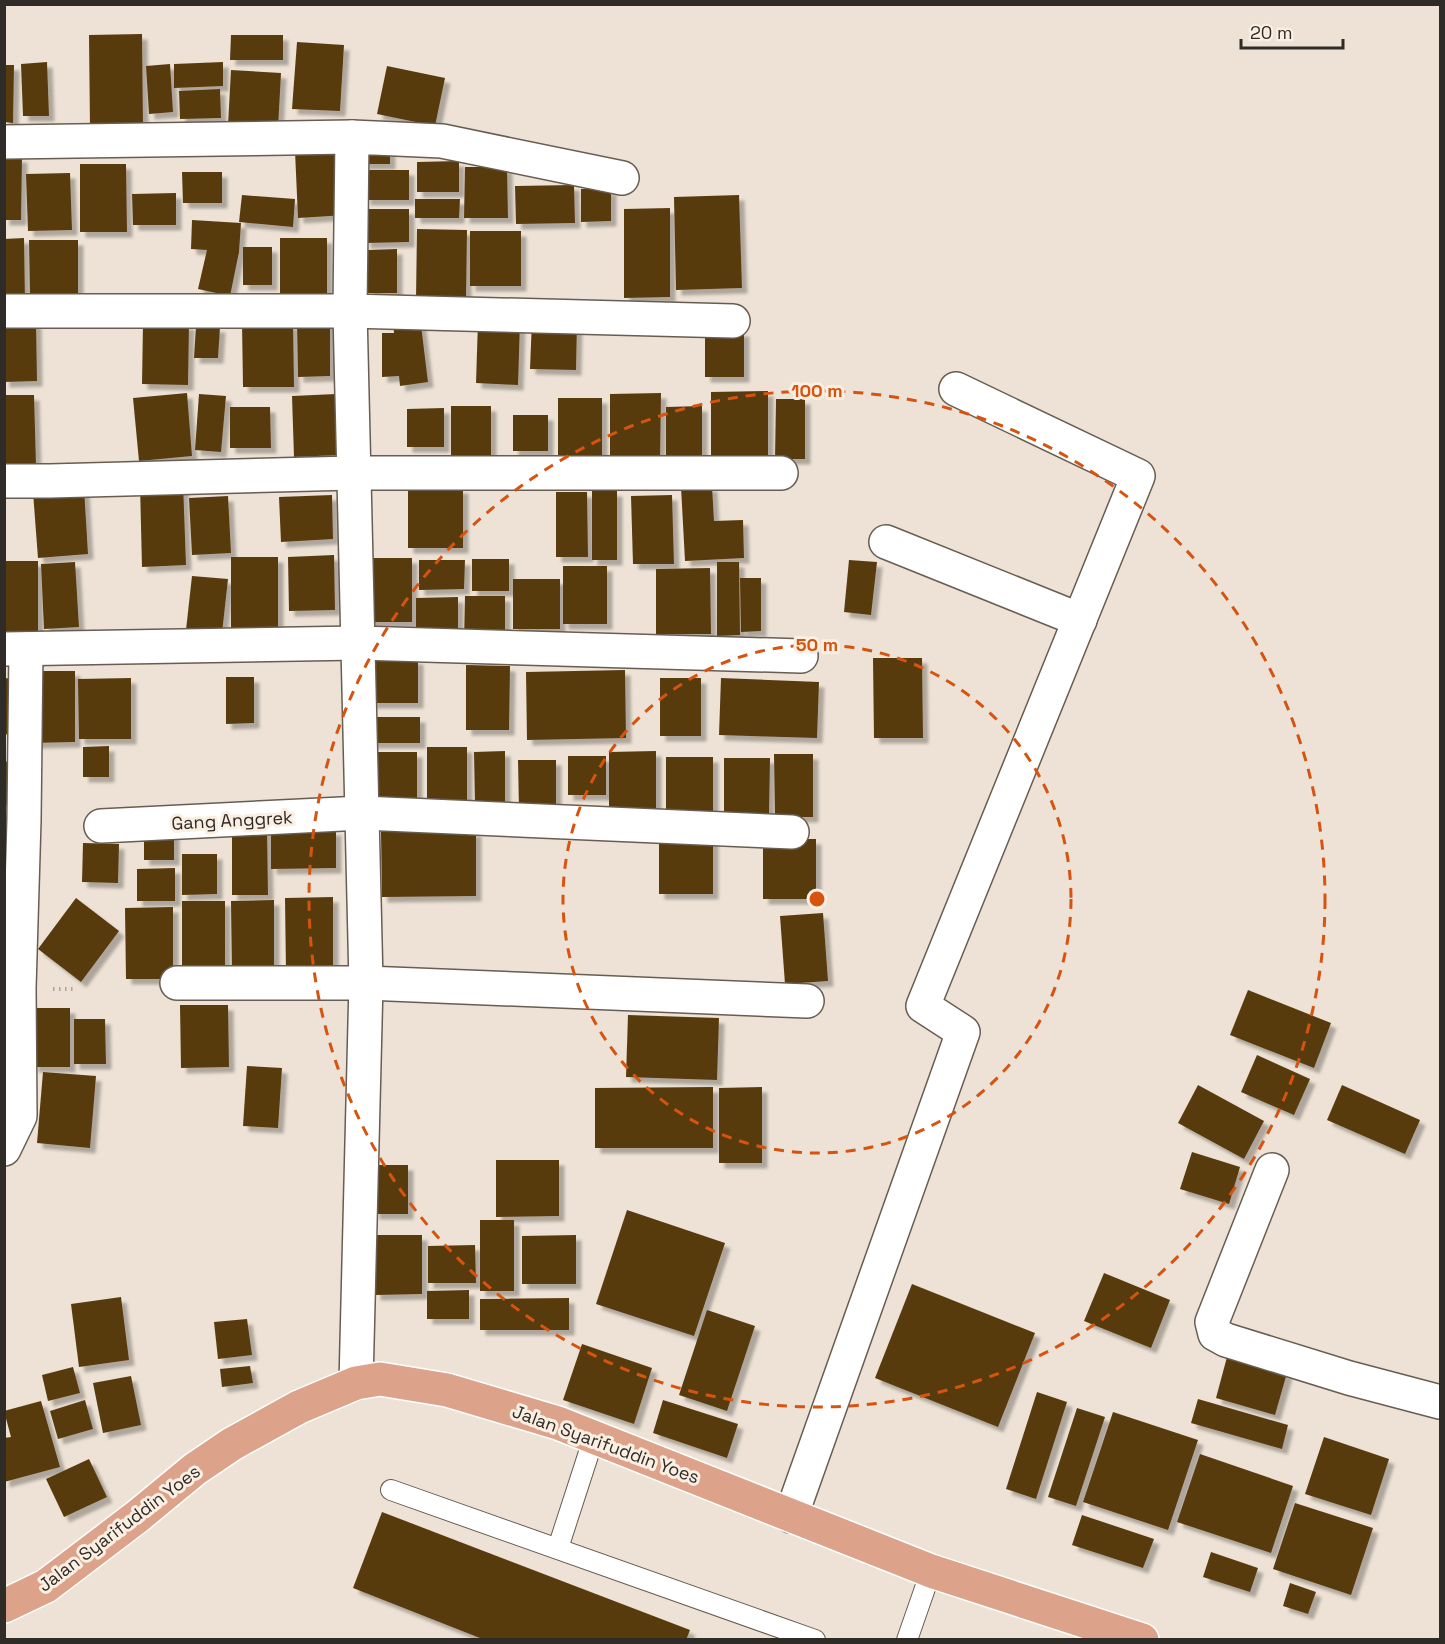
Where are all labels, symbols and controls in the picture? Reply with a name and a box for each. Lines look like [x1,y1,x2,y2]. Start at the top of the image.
scale bar [1241,12,1343,50]
text: 20 m [1250,21,1293,44]
text: 100 m [791,379,843,402]
text: 50 m [796,633,838,656]
street label: Gang Anggrek [171,805,294,835]
centre of rings [807,889,827,909]
street label: Jalan Syarifuddin Yoes [509,1399,703,1489]
street label: Jalan Syarifuddin Yoes [33,1459,205,1597]

